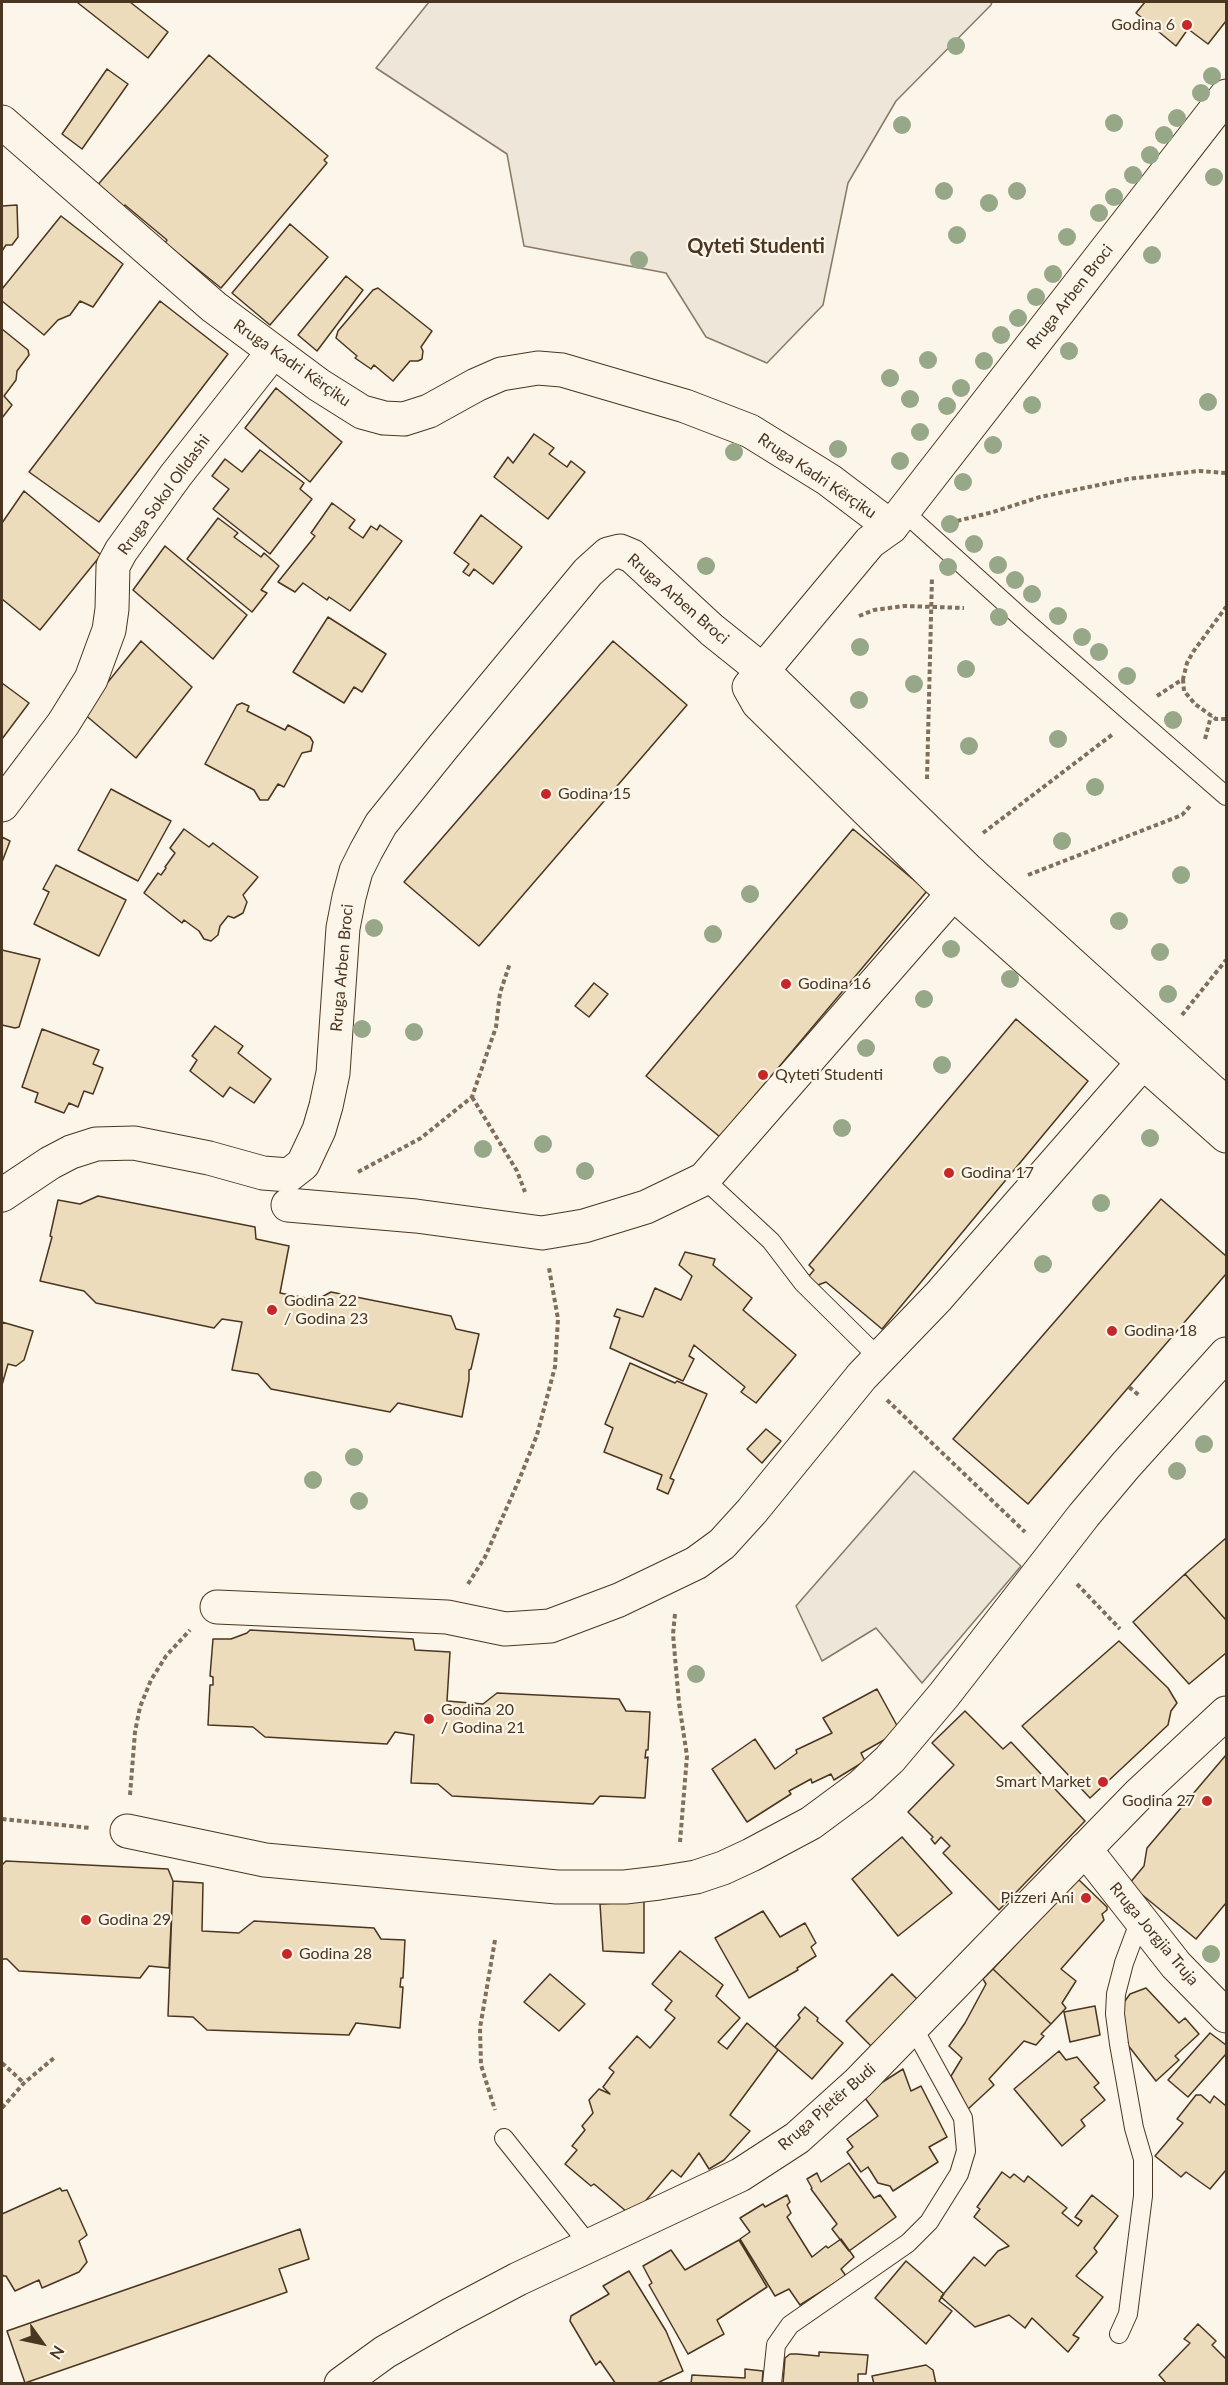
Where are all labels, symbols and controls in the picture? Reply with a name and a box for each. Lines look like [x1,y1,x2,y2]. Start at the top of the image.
place label: Godina 6 [1111,15,1175,35]
marker: Godina 6 [1180,18,1194,32]
district label: Qyteti Studenti [687,235,825,259]
street label: Rruga Arben Broci [1023,241,1117,353]
street label: Rruga Kadri Kërçiku [230,315,354,411]
street label: Rruga Kadri Kërçiku [754,429,880,523]
street label: Rruga Sokol Olldashi [114,431,214,559]
street label: Rruga Arben Broci [623,550,733,648]
place label: Godina 15 [558,784,631,804]
marker: Godina 15 [539,787,553,801]
street label: Rruga Arben Broci [327,903,357,1033]
place label: Godina 16 [798,974,871,994]
marker: Godina 16 [779,977,793,991]
place label: Qyteti Studenti [775,1065,883,1085]
marker: Qyteti Studenti [756,1068,770,1082]
place label: Godina 17 [961,1163,1034,1183]
marker: Godina 17 [942,1166,956,1180]
place label: Godina 22 / Godina 23 [284,1291,368,1329]
marker: Godina 22 / Godina 23 [265,1303,279,1317]
place label: Godina 18 [1124,1321,1197,1341]
marker: Godina 18 [1105,1324,1119,1338]
place label: Godina 20 / Godina 21 [441,1700,525,1738]
marker: Godina 20 / Godina 21 [422,1712,436,1726]
place label: Smart Market [996,1772,1091,1792]
marker: Smart Market [1096,1775,1110,1789]
place label: Godina 27 [1122,1791,1195,1811]
marker: Godina 27 [1200,1794,1214,1808]
street label: Rruga Jorgjia Truja [1105,1879,1203,1989]
place label: Pizzeri Ani [1001,1888,1074,1908]
marker: Pizzeri Ani [1079,1891,1093,1905]
place label: Godina 29 [98,1910,171,1930]
marker: Godina 29 [79,1913,93,1927]
place label: Godina 28 [299,1944,372,1964]
marker: Godina 28 [280,1947,294,1961]
street label: Rruga Pjetër Budi [774,2059,880,2155]
north arrow [12,2313,72,2373]
text: N [46,2343,69,2363]

